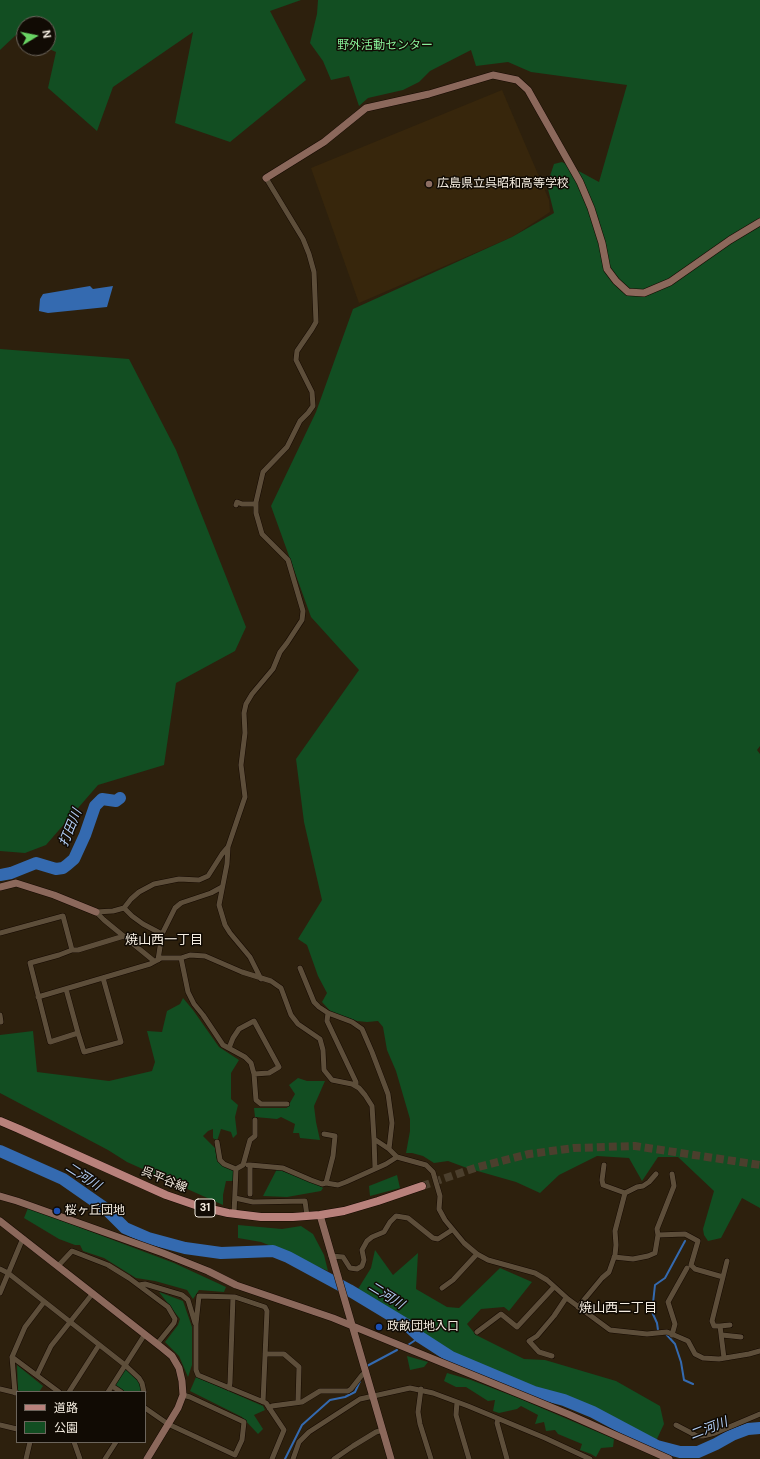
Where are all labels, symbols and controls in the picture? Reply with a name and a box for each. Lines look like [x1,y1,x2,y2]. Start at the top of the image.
north arrow [16,16,56,56]
text: N [39,29,54,39]
park label: 野外活動センター [337,39,433,53]
place label: 広島県立呉昭和高等学校 [437,177,569,191]
marker: 広島県立呉昭和高等学校 [424,179,434,189]
water label: 打田川 [56,807,86,849]
district label: 焼山西一丁目 [125,933,203,949]
water label: 二河川 [62,1160,104,1194]
street label: 呉平谷線 [139,1164,189,1196]
road number: 31 [195,1199,215,1217]
place label: 桜ヶ丘団地 [65,1204,125,1218]
marker: 桜ヶ丘団地 [52,1206,62,1216]
water label: 二河川 [365,1279,407,1313]
district label: 焼山西二丁目 [579,1301,657,1317]
place label: 政畝団地入口 [387,1320,459,1334]
marker: 政畝団地入口 [374,1322,384,1332]
legend [16,1391,146,1443]
text: 道路 [54,1400,78,1416]
water label: 二河川 [688,1415,730,1443]
text: 公園 [54,1420,78,1436]

